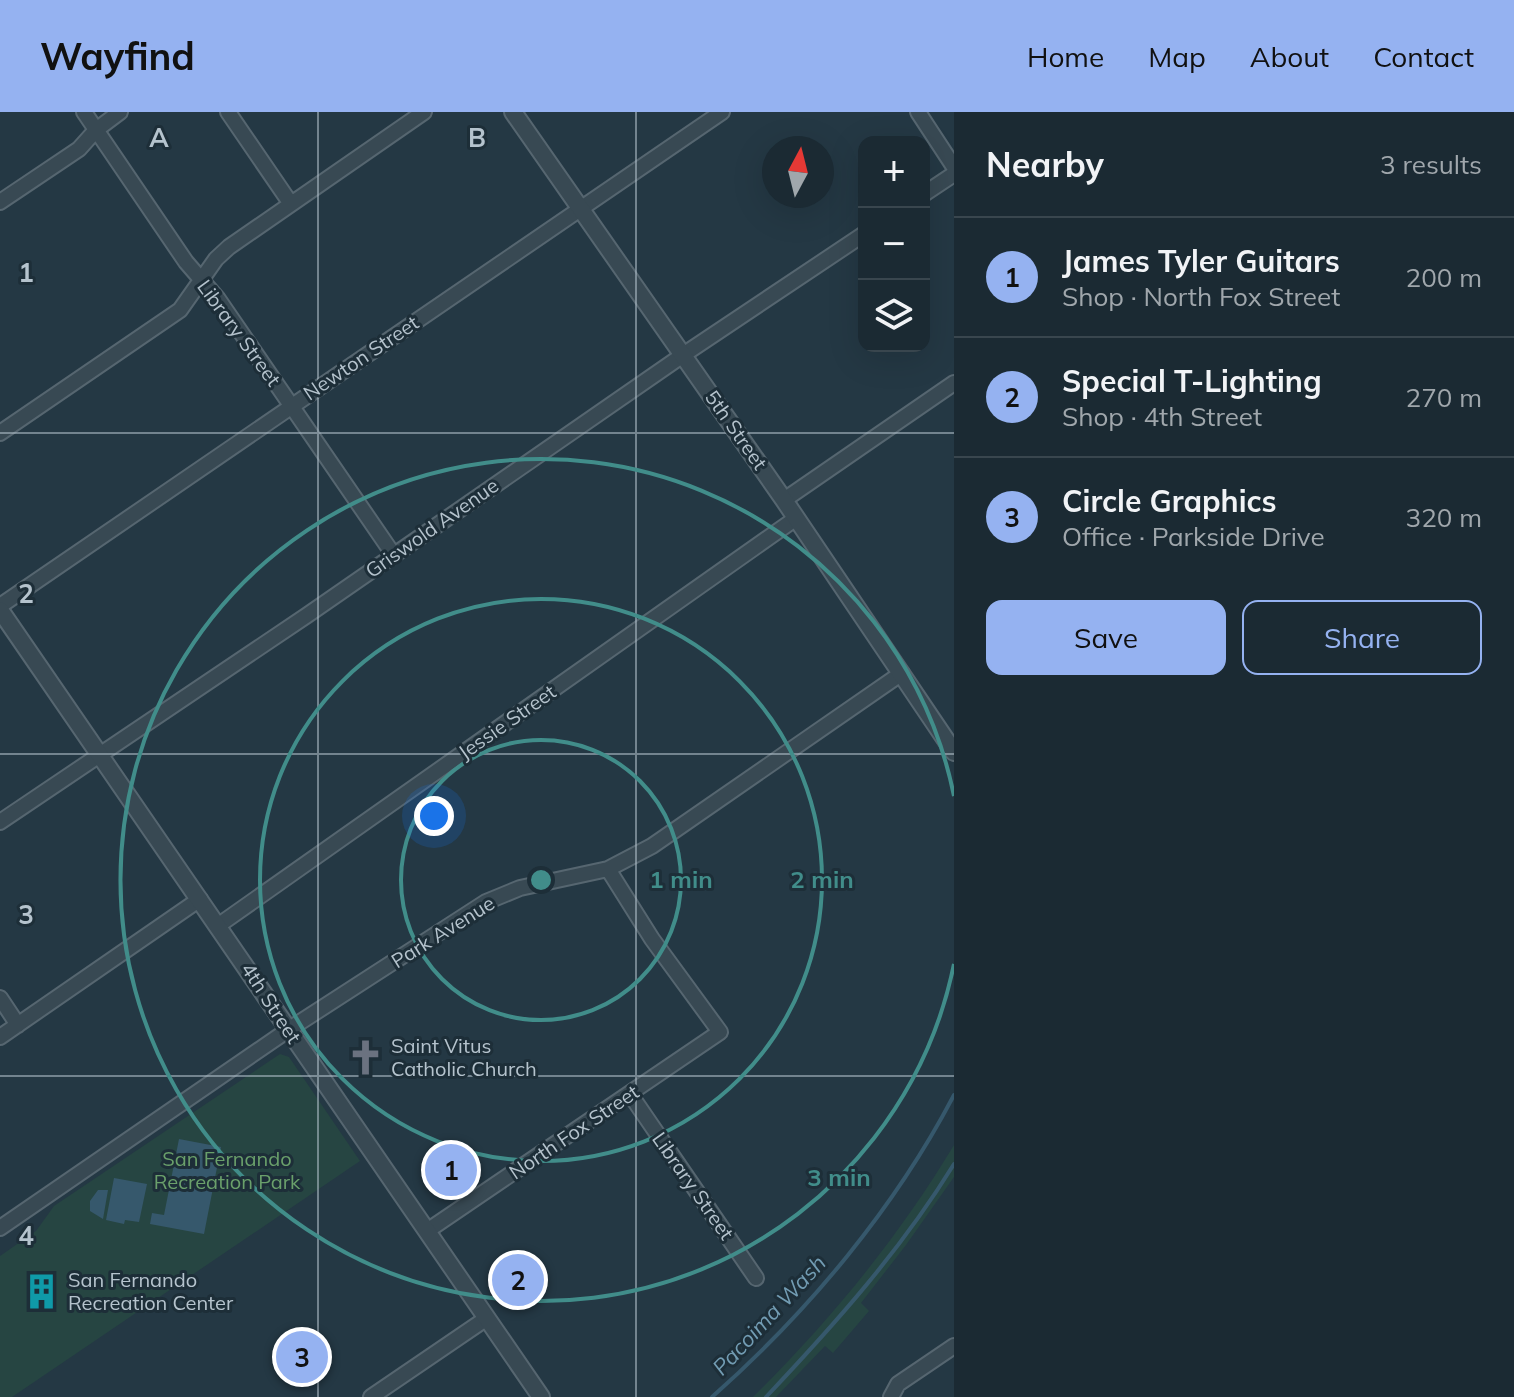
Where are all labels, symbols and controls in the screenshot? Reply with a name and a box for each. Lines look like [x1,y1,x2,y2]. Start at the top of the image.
text: Wayfind [40,32,195,80]
text: Home [1027,39,1104,74]
text: Map [1148,39,1206,74]
text: About [1250,39,1329,74]
text: Contact [1373,39,1474,74]
text: A [149,121,169,154]
text: B [468,121,486,154]
north arrow [762,136,834,208]
map controls [858,136,930,352]
button: + [858,136,930,208]
text: Nearby [986,143,1104,186]
text: 3 results [1380,148,1482,181]
button: − [858,208,930,280]
text: James Tyler Guitars [1062,242,1340,280]
text: 1 [18,256,34,289]
text: 1 [1004,261,1020,294]
text: 200 m [1406,261,1482,294]
street label: Library Street [192,274,286,391]
button: layers [858,280,930,352]
text: Shop · North Fox Street [1062,280,1340,313]
street label: Newton Street [298,310,423,405]
text: Special T-Lighting [1062,362,1322,400]
text: 2 [1004,381,1020,414]
text: 270 m [1406,381,1482,414]
street label: 5th Street [700,385,773,474]
text: Shop · 4th Street [1062,400,1262,433]
street label: Griswold Avenue [360,472,503,583]
text: Circle Graphics [1062,482,1277,520]
text: 3 [1004,501,1020,534]
text: 320 m [1406,501,1482,534]
text: Office · Parkside Drive [1062,520,1325,553]
text: 2 [18,577,34,610]
button: Save [986,600,1226,675]
button: Share [1242,600,1482,675]
street label: Jessie Street [453,679,560,764]
your location [414,796,454,836]
text: 1 min [649,864,713,894]
text: 2 min [790,864,854,894]
centre of rings [527,866,555,894]
street label: Park Avenue [387,890,499,973]
text: 3 [18,898,34,931]
street label: 4th Street [236,958,307,1048]
place label: Saint Vitus Catholic Church [391,1033,537,1081]
church icon: Saint Vitus Catholic Church [346,1039,384,1077]
street label: North Fox Street [504,1079,643,1184]
street label: Library Street [647,1127,740,1244]
pin: 1 [425,1140,477,1200]
park label: San Fernando Recreation Park [154,1146,301,1194]
text: 3 min [807,1162,871,1192]
text: 4 [18,1219,34,1252]
water label: Pacoima Wash [706,1249,832,1381]
pin: 2 [492,1250,544,1310]
place label: San Fernando Recreation Center [68,1267,234,1315]
building icon: San Fernando Recreation Center [23,1273,61,1311]
pin: 3 [276,1327,328,1387]

